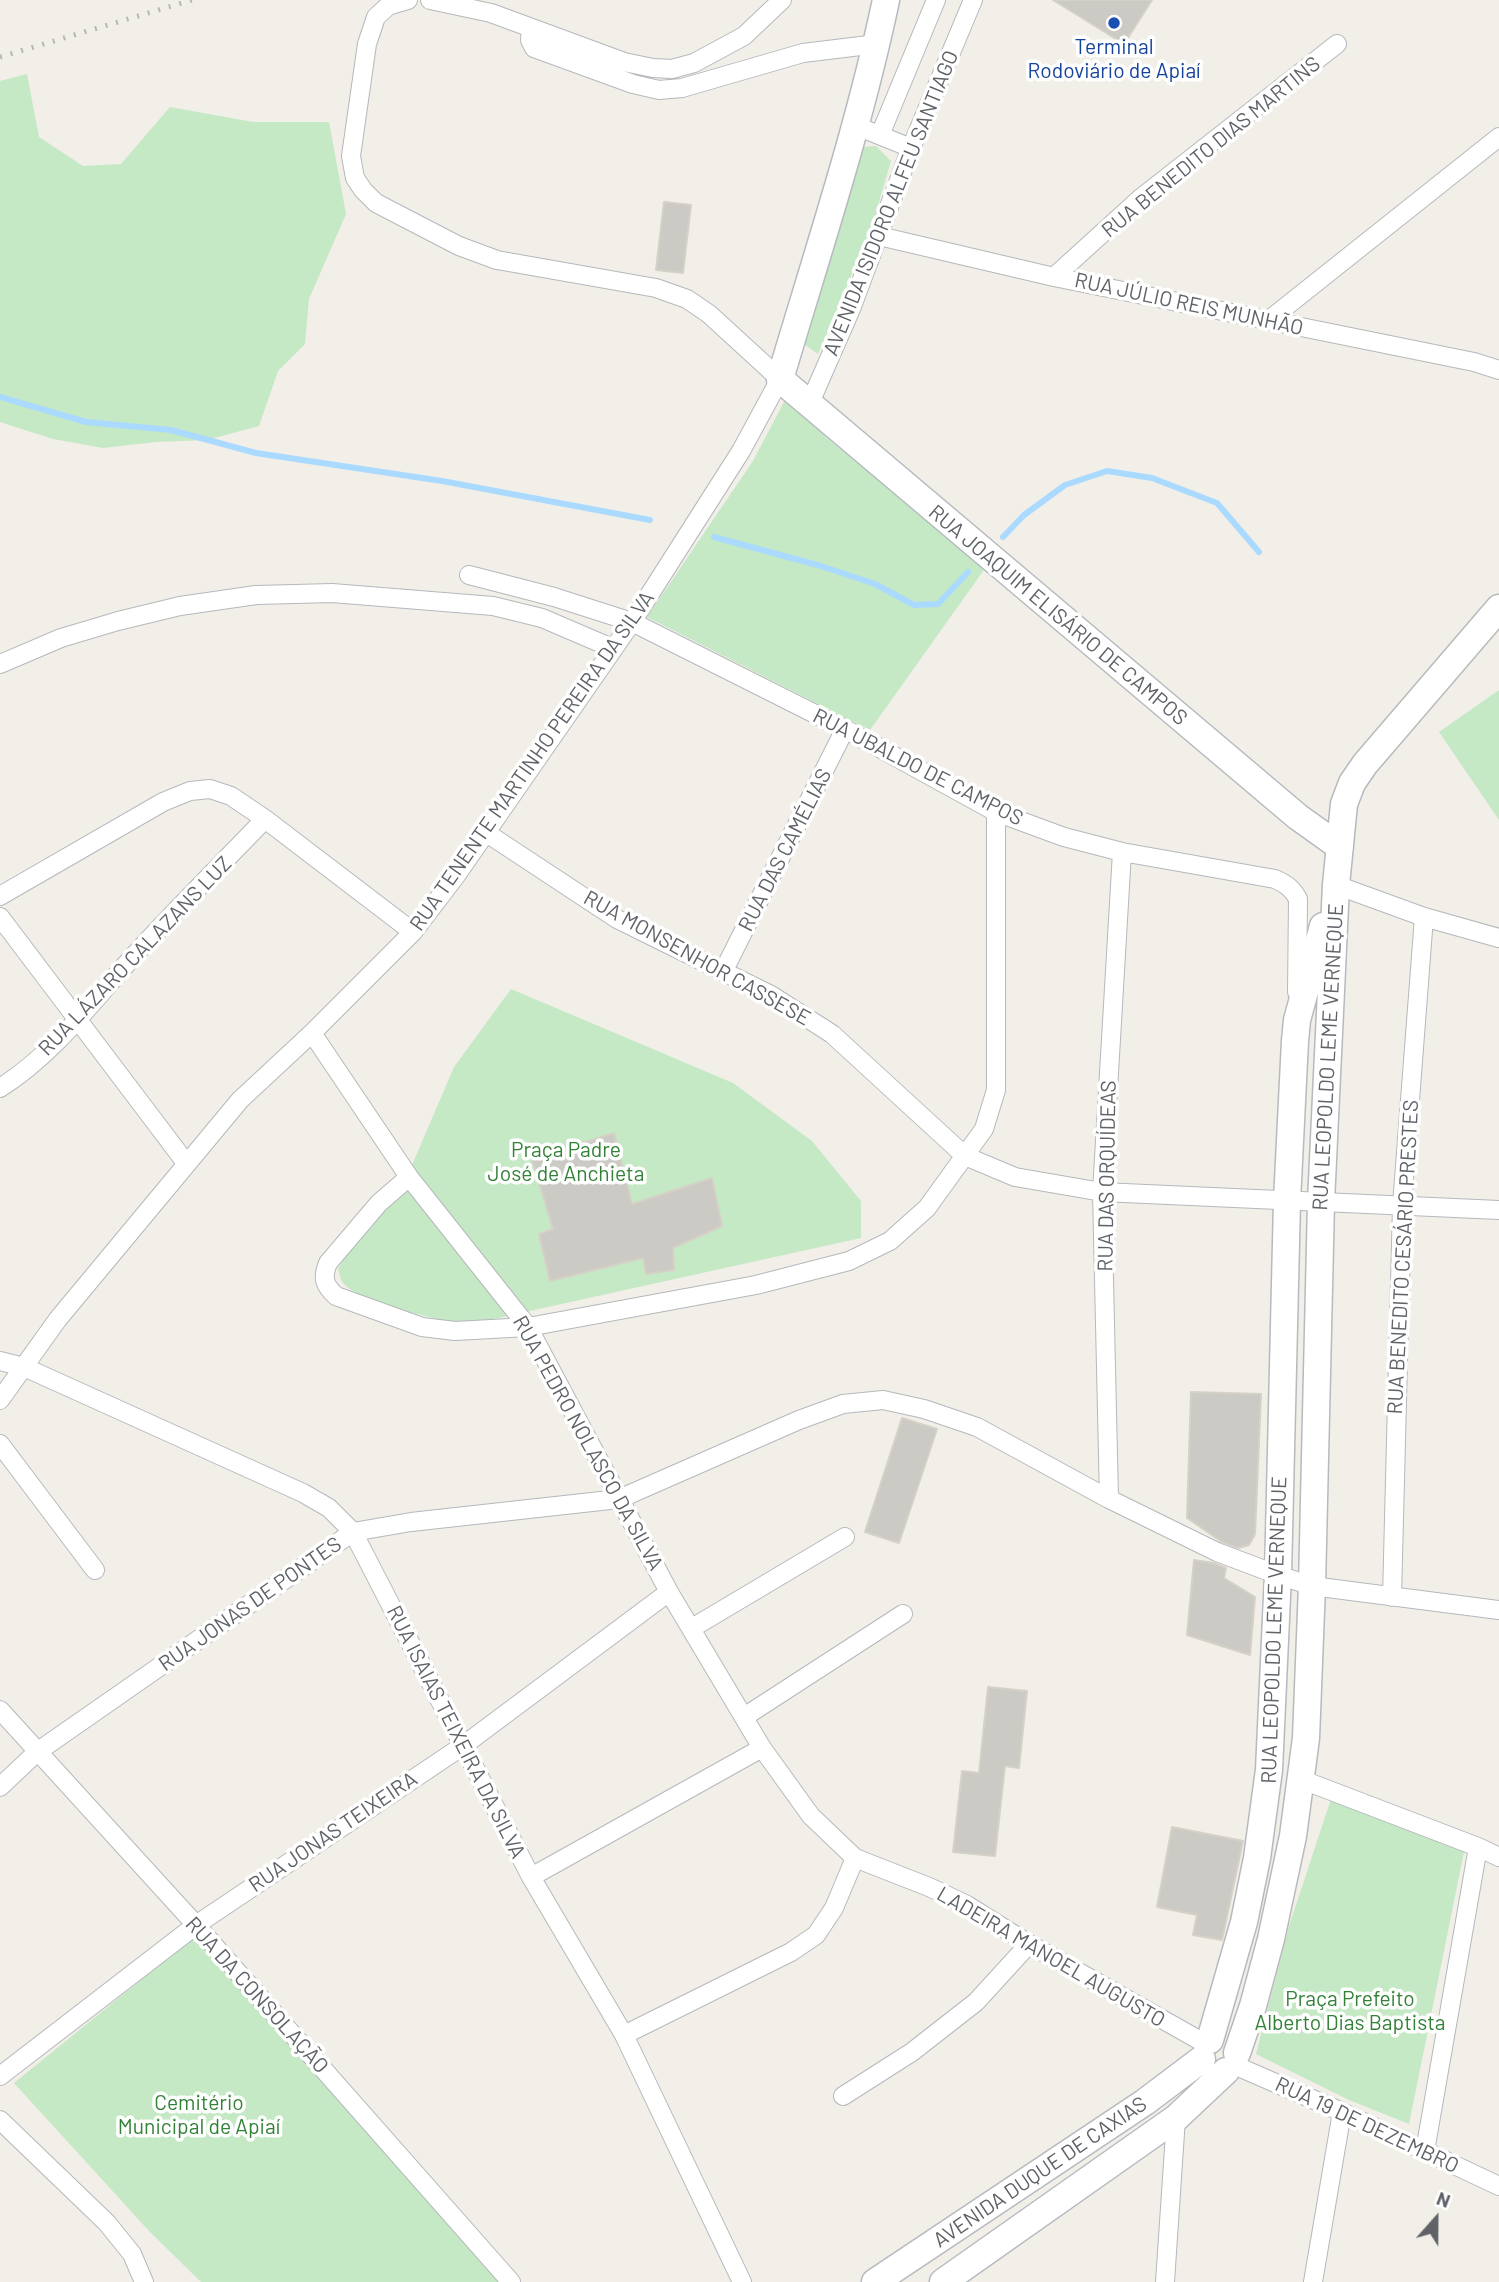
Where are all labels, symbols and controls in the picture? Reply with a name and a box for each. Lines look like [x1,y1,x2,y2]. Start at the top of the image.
marker: Terminal Rodoviário de Apiaí [1106,15,1122,31]
place label: Terminal Rodoviário de Apiaí [1027,34,1201,84]
street label: AVENIDA ISIDORO ALFEU SANTIAGO [818,47,964,359]
street label: RUA BENEDITO DIAS MARTINS [1097,51,1325,243]
street label: RUA JÚLIO REIS MUNHÃO [1072,267,1306,341]
street label: RUA JOAQUIM ELISÁRIO DE CAMPOS [924,499,1192,731]
street label: RUA TENENTE MARTINHO PEREIRA DA SILVA [404,586,660,936]
street label: RUA UBALDO DE CAMPOS [809,703,1027,831]
street label: RUA DAS CAMÉLIAS [733,765,837,935]
street label: RUA LÁZARO CALAZANS LUZ [33,851,237,1061]
street label: RUA MONSENHOR CASSESE [579,885,815,1031]
street label: RUA LEOPOLDO LEME VERNEQUE [1307,903,1349,1211]
street label: RUA DAS ORQUÍDEAS [1093,1080,1121,1272]
street label: RUA BENEDITO CESÁRIO PRESTES [1382,1099,1424,1415]
park label: Praça Padre José de Anchieta [488,1137,644,1187]
street label: RUA PEDRO NOLASCO DA SILVA [507,1311,669,1575]
street label: RUA LEOPOLDO LEME VERNEQUE [1256,1476,1292,1784]
street label: RUA JONAS DE PONTES [154,1531,346,1677]
street label: RUA ISAIAS TEIXEIRA DA SILVA [381,1601,531,1863]
street label: RUA JONAS TEIXEIRA [244,1766,422,1898]
street label: LADEIRA MANOEL AUGUSTO [932,1881,1170,2033]
street label: RUA DA CONSOLAÇÃO [180,1912,334,2078]
park label: Praça Prefeito Alberto Dias Baptista [1254,1986,1446,2036]
street label: RUA 19 DE DEZEMBRO [1271,2071,1463,2179]
park label: Cemitério Municipal de Apiaí [118,2090,280,2140]
street label: AVENIDA DUQUE DE CAXIAS [929,2091,1151,2253]
north arrow [1401,2184,1471,2254]
text: N [1434,2186,1454,2212]

